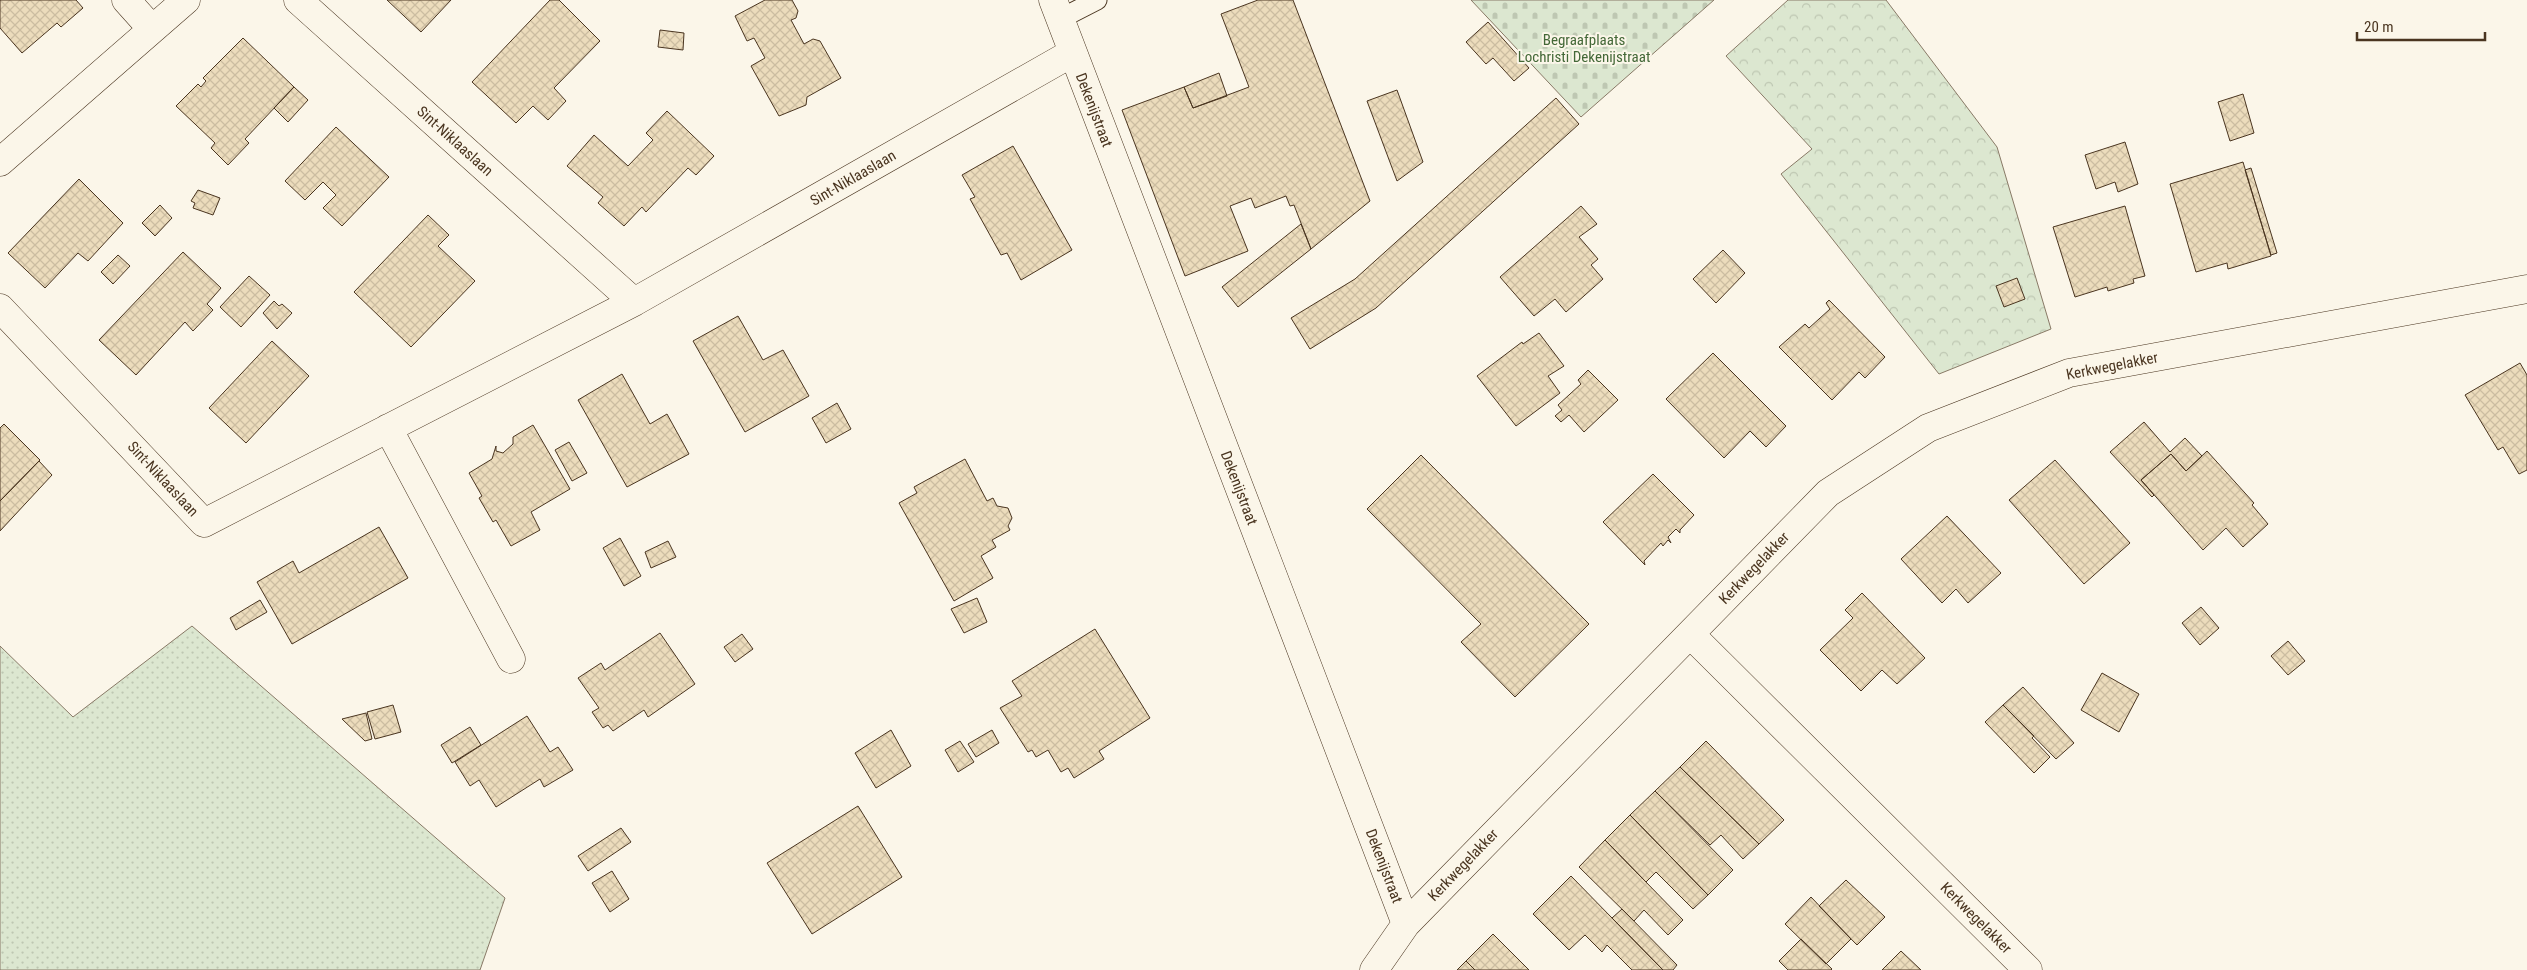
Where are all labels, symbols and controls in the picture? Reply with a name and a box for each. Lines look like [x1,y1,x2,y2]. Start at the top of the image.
scale bar [2357,10,2484,42]
text: 20 m [2364,18,2394,36]
park label: Begraafplaats Lochristi Dekenijstraat [1518,31,1650,66]
street label: Dekenijstraat [1072,71,1116,149]
street label: Sint-Niklaaslaan [413,102,497,180]
street label: Sint-Niklaaslaan [807,146,899,210]
street label: Kerkwegelakker [2065,348,2160,384]
street label: Sint-Niklaaslaan [124,438,202,520]
street label: Dekenijstraat [1217,449,1261,527]
street label: Kerkwegelakker [1715,528,1793,608]
street label: Kerkwegelakker [1424,825,1502,905]
street label: Dekenijstraat [1362,827,1406,905]
street label: Kerkwegelakker [1937,879,2016,958]

